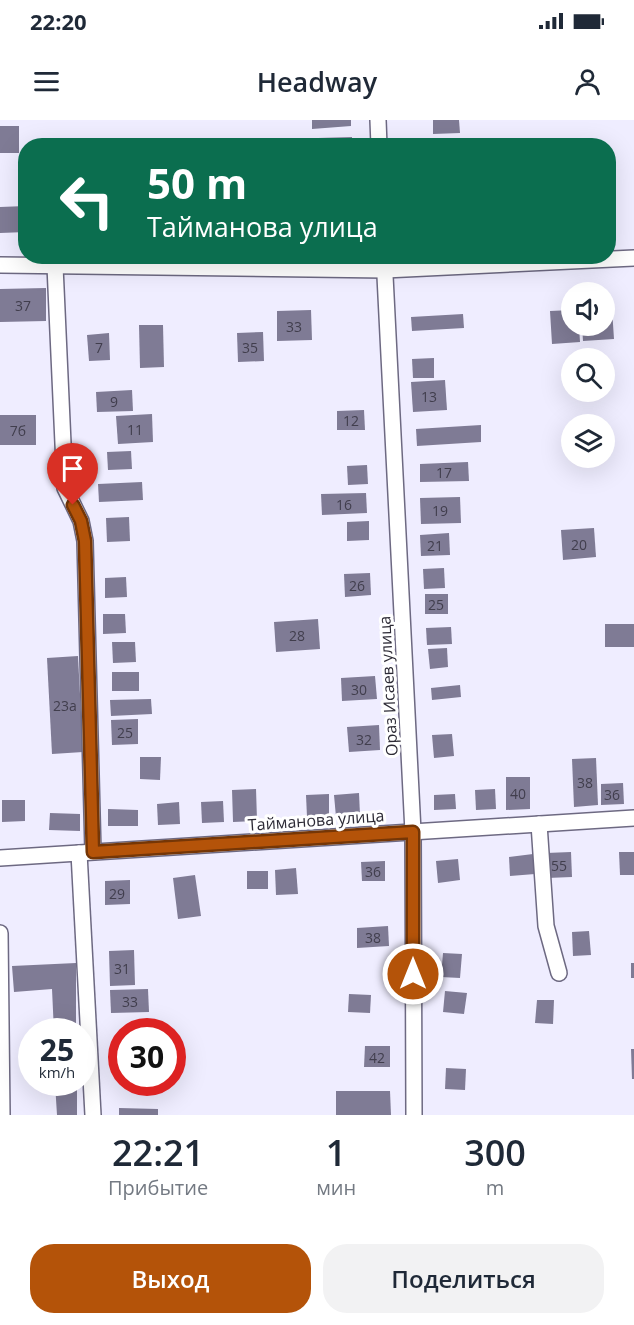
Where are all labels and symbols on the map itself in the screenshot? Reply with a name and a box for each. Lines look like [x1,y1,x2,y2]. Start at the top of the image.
house number: 37 [15,296,31,315]
house number: 33 [286,317,302,336]
house number: 7 [95,338,103,357]
house number: 35 [242,338,258,357]
house number: 13 [421,387,437,406]
house number: 9 [110,392,118,411]
house number: 12 [343,411,359,430]
house number: 11 [127,420,143,439]
house number: 7б [10,421,26,440]
pin [47,443,98,505]
house number: 17 [436,463,452,482]
house number: 16 [336,495,352,514]
house number: 19 [432,501,448,520]
house number: 20 [571,535,587,554]
house number: 21 [427,536,443,555]
house number: 26 [349,576,365,595]
house number: 25 [428,595,444,614]
street label: Ораз Исаев улица [373,615,403,757]
house number: 28 [289,626,305,645]
house number: 30 [351,680,367,699]
house number: 23а [53,696,77,715]
house number: 25 [117,723,133,742]
house number: 32 [356,730,372,749]
house number: 38 [577,773,593,792]
house number: 40 [510,784,526,803]
house number: 36 [604,785,620,804]
street label: Тайманова улица [247,804,385,836]
house number: 55 [551,856,567,875]
house number: 36 [365,862,381,881]
house number: 29 [109,884,125,903]
house number: 38 [365,928,381,947]
position arrow [381,942,445,1006]
house number: 31 [114,959,130,978]
house number: 33 [122,992,138,1011]
speed limit sign: 30 [108,1018,186,1096]
house number: 42 [369,1048,385,1067]

